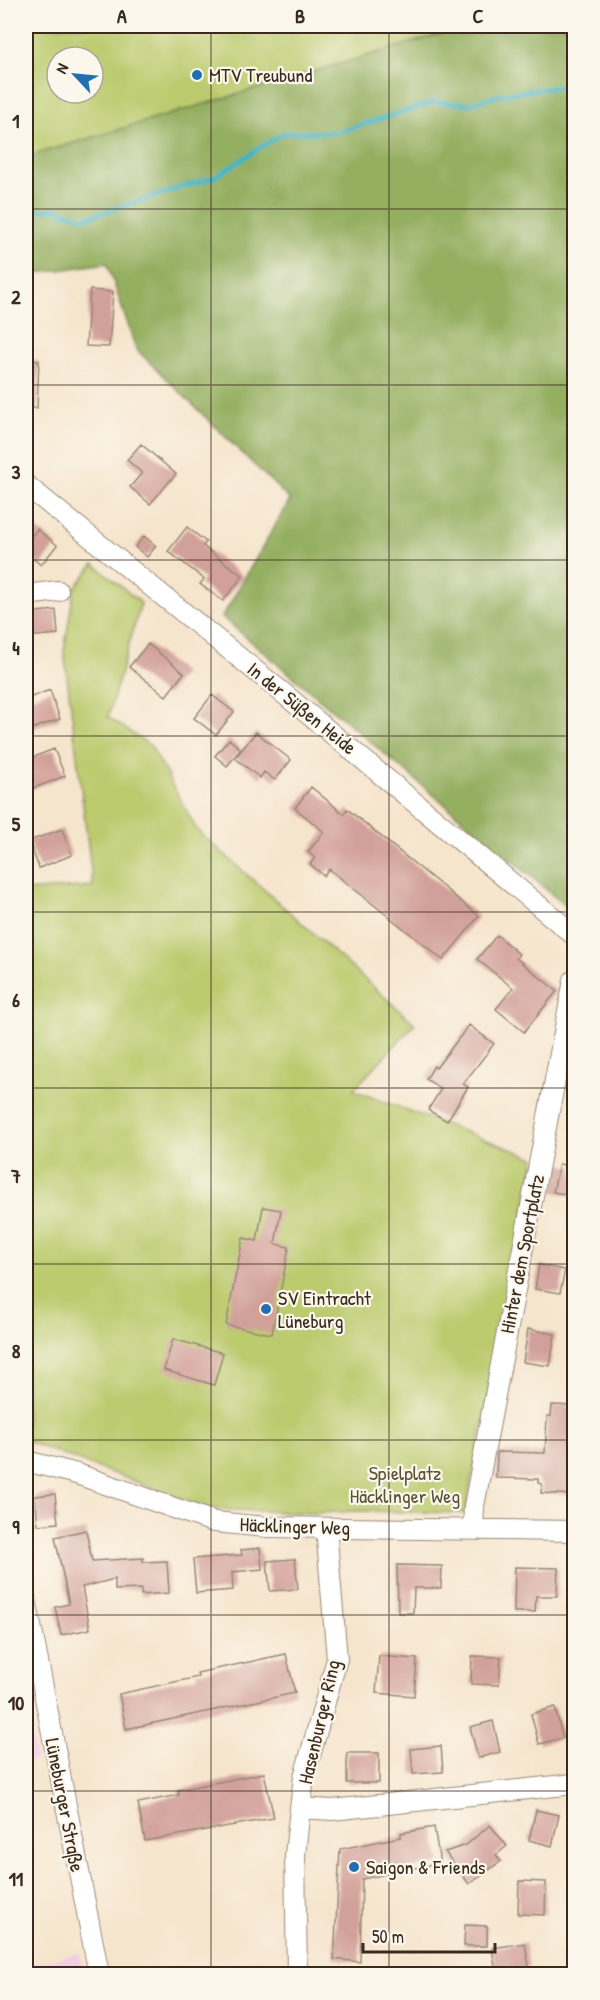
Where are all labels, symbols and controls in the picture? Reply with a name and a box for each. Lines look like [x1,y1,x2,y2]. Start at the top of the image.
text: A [117,2,127,29]
text: B [295,2,305,29]
text: C [473,2,484,29]
north arrow [45,45,105,105]
text: N [50,59,73,77]
place label: MTV Treubund [209,61,312,88]
marker: MTV Treubund [190,68,204,82]
text: 1 [12,107,20,134]
text: 2 [11,283,21,310]
text: 3 [12,458,21,485]
text: 4 [12,634,20,661]
street label: In der Süßen Heide [242,655,363,760]
text: 5 [12,810,21,837]
text: 6 [12,986,20,1013]
text: 7 [10,1162,21,1189]
street label: Hinter dem Sportplatz [493,1172,550,1336]
place label: SV Eintracht Lüneburg [278,1284,372,1334]
marker: SV Eintracht Lüneburg [259,1302,273,1316]
text: 8 [12,1337,21,1364]
park label: Spielplatz Häcklinger Weg [350,1459,460,1509]
street label: Häcklinger Weg [239,1510,351,1541]
text: 9 [12,1513,20,1540]
street label: Hasenburger Ring [291,1657,346,1787]
text: 10 [8,1689,24,1716]
street label: Lüneburger Straße [39,1736,92,1874]
place label: Saigon & Friends [366,1853,486,1880]
marker: Saigon & Friends [347,1860,361,1874]
text: 11 [9,1865,23,1892]
scale bar [363,1916,495,1954]
text: 50 m [372,1924,404,1949]

